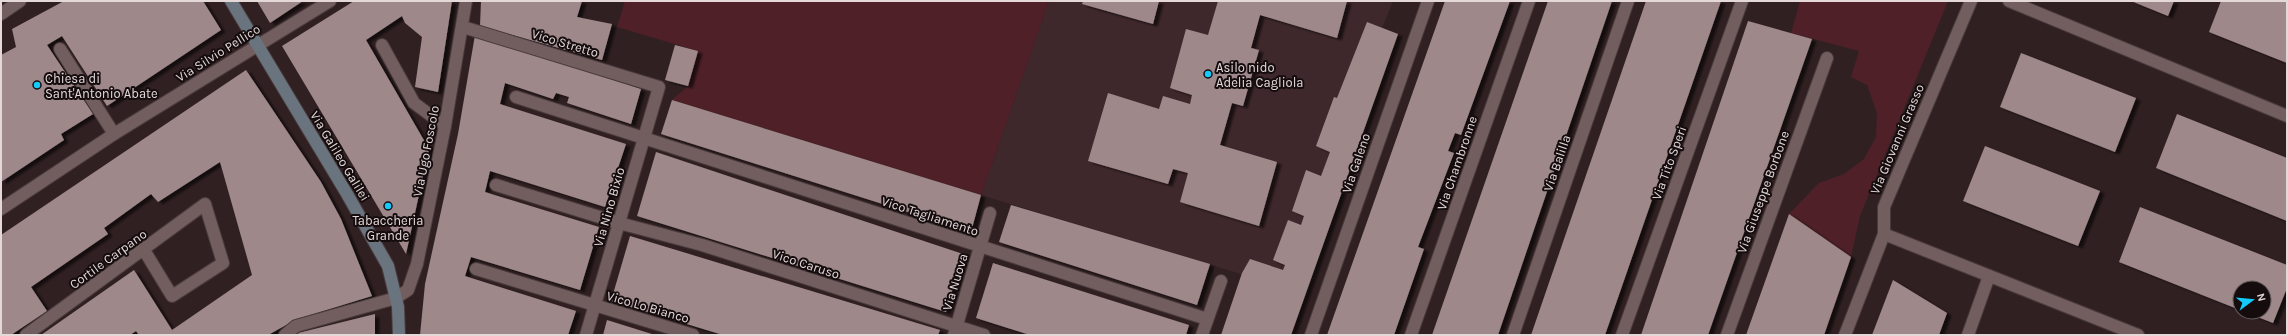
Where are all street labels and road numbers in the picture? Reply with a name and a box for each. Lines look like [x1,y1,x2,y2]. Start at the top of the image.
street label: Via Silvio Pellico [173,21,263,85]
street label: Vico Stretto [530,26,600,60]
street label: Via Giovanni Grasso [1867,82,1927,196]
street label: Via Ugo Foscolo [410,104,442,198]
street label: Via Galileo Galilei [307,108,373,204]
street label: Via Chambronne [1434,114,1480,212]
street label: Via Tito Speri [1649,124,1689,202]
street label: Via Giuseppe Borbone [1734,128,1792,255]
street label: Via Galeno [1339,131,1373,195]
street label: Via Balilla [1540,133,1574,193]
street label: Via Nino Bixio [591,166,627,248]
street label: Vico Tagliamento [880,193,980,239]
street label: Cortile Carpano [67,226,149,292]
street label: Vico Caruso [771,246,841,282]
street label: Via Nuova [939,252,971,312]
street label: Vico Lo Bianco [605,288,691,326]

